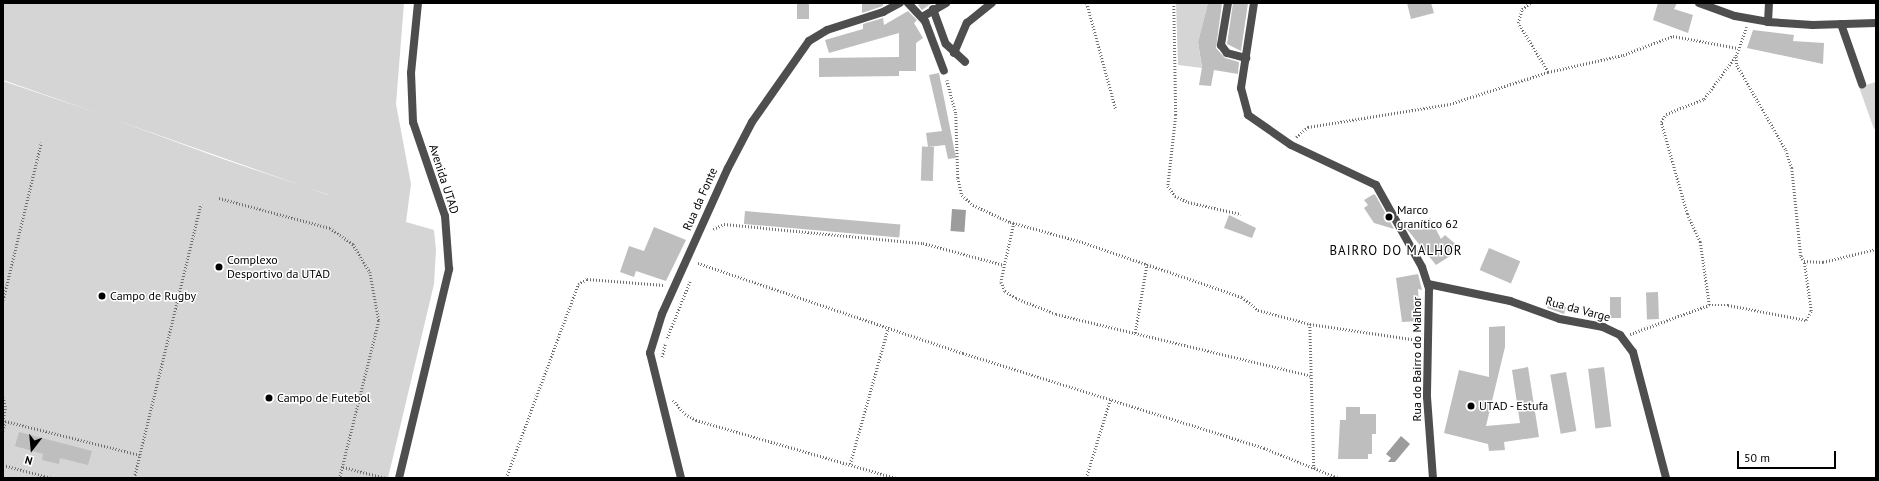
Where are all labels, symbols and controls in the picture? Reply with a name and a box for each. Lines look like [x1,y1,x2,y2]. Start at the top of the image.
street label: Avenida UTAD [426,142,462,216]
street label: Rua da Fonte [680,165,720,233]
place label: Marco granítico 62 [1397,203,1458,231]
marker: Marco granítico 62 [1384,212,1394,222]
district label: BAIRRO DO MALHOR [1329,243,1463,259]
place label: Complexo Desportivo da UTAD [227,253,330,281]
marker: Complexo Desportivo da UTAD [214,262,224,272]
place label: Campo de Rugby [110,289,196,303]
marker: Campo de Rugby [97,291,107,301]
street label: Rua da Varge [1544,293,1612,325]
street label: Rua do Bairro do Malhor [1410,297,1424,421]
place label: Campo de Futebol [277,391,370,405]
marker: Campo de Futebol [264,393,274,403]
place label: UTAD - Estufa [1479,399,1550,413]
marker: UTAD - Estufa [1466,401,1476,411]
north arrow [12,429,52,469]
scale bar [1739,443,1838,469]
text: 50 m [1744,450,1770,465]
text: N [23,453,34,468]

